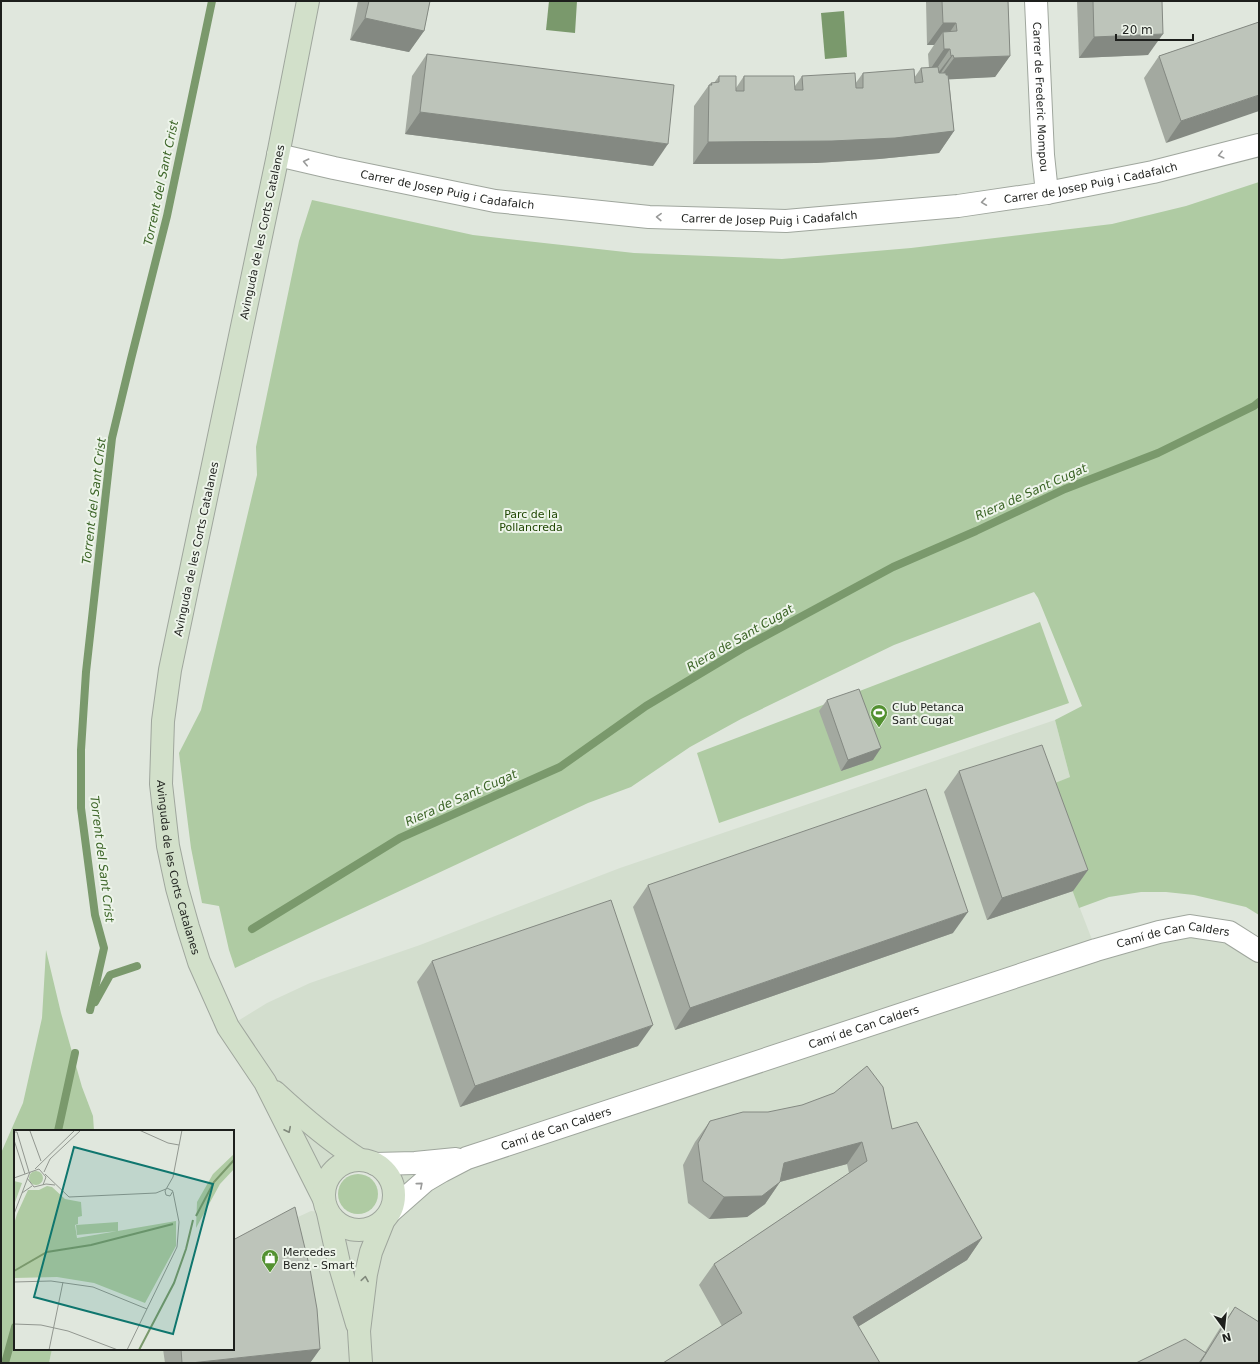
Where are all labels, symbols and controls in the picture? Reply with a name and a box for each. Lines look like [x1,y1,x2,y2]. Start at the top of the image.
scale bar [1116,16,1193,42]
street label: Carrer de Frederic Mompou [1030,22,1051,173]
text: 20 m [1122,23,1153,37]
water label: Torrent del Sant Crist [141,118,181,247]
street label: Avinguda de les Corts Catalanes [238,143,287,321]
one-way arrow [1218,150,1224,158]
one-way arrow [303,158,309,166]
street label: Carrer de Josep Puig i Cadafalch [1003,160,1179,206]
street label: Carrer de Josep Puig i Cadafalch [359,168,535,212]
one-way arrow [981,198,987,206]
street label: Carrer de Josep Puig i Cadafalch [681,209,858,228]
one-way arrow [656,213,662,221]
water label: Torrent del Sant Crist [79,436,109,565]
street label: Avinguda de les Corts Catalanes [172,460,221,638]
water label: Riera de Sant Cugat [973,461,1090,523]
park label: Parc de la Pollancreda [499,508,563,534]
water label: Riera de Sant Cugat [684,601,797,674]
place label: Club Petanca Sant Cugat [892,701,964,727]
sports icon: Club Petanca Sant Cugat [869,703,889,728]
water label: Riera de Sant Cugat [403,767,520,829]
street label: Avinguda de les Corts Catalanes [154,780,202,957]
water label: Torrent del Sant Crist [87,795,117,924]
street label: Camí de Can Calders [1115,920,1231,951]
street label: Camí de Can Calders [807,1003,921,1052]
street label: Camí de Can Calders [499,1105,613,1153]
one-way arrow [284,1126,291,1133]
inset map [14,1130,234,1350]
one-way arrow [416,1183,423,1190]
place label: Mercedes Benz - Smart [283,1246,355,1272]
shop icon: Mercedes Benz - Smart [260,1248,280,1273]
one-way arrow [360,1275,369,1282]
north arrow [1204,1308,1244,1348]
text: N [1220,1330,1233,1345]

